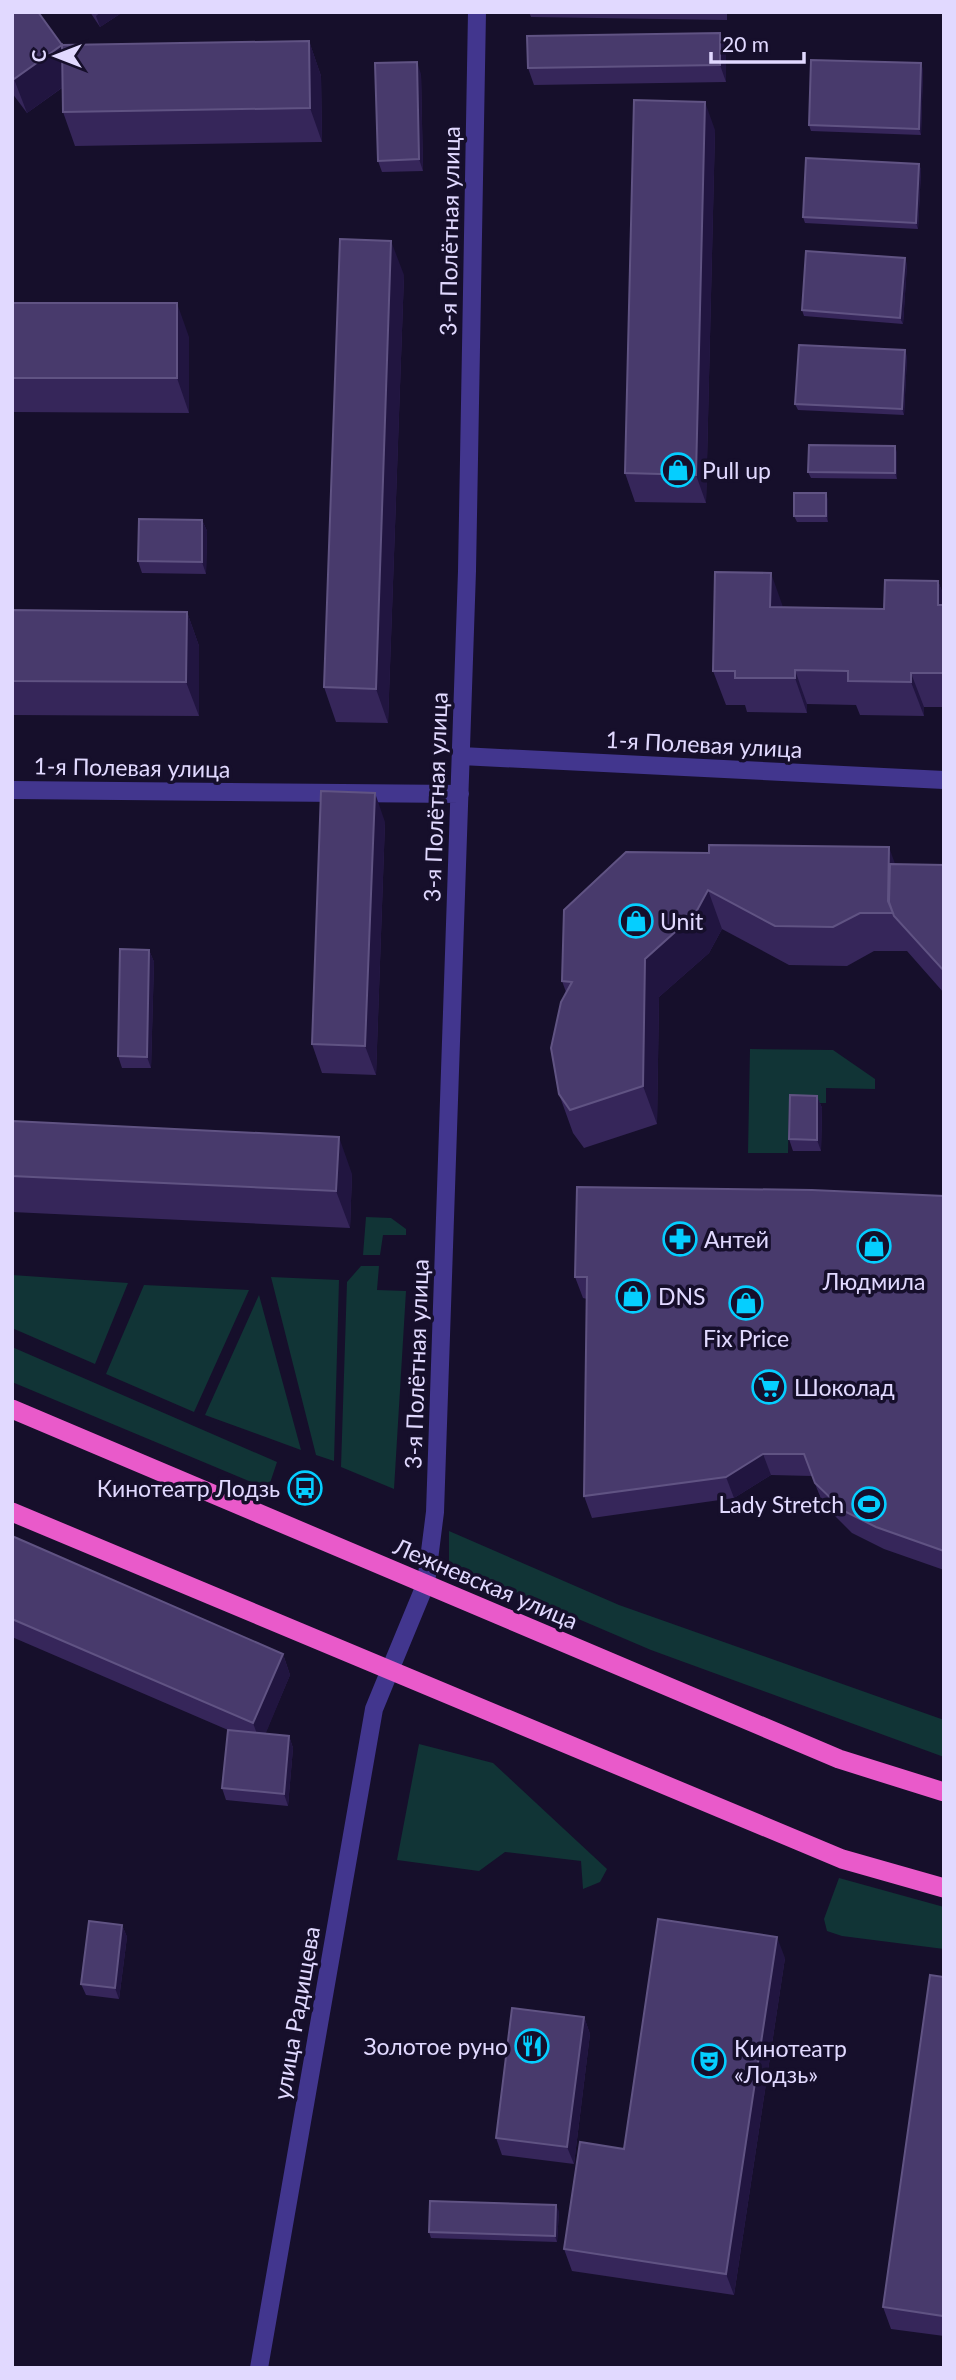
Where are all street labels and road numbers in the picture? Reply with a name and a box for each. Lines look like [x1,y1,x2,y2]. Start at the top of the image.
street label: 3-я Полётная улица [433,126,465,336]
street label: 3-я Полётная улица [417,692,453,902]
street label: 1-я Полевая улица [605,725,803,763]
street label: 1-я Полевая улица [33,751,231,783]
street label: 3-я Полётная улица [398,1259,434,1469]
street label: Лежневская улица [389,1531,582,1634]
street label: улица Радищева [267,1924,325,2102]

